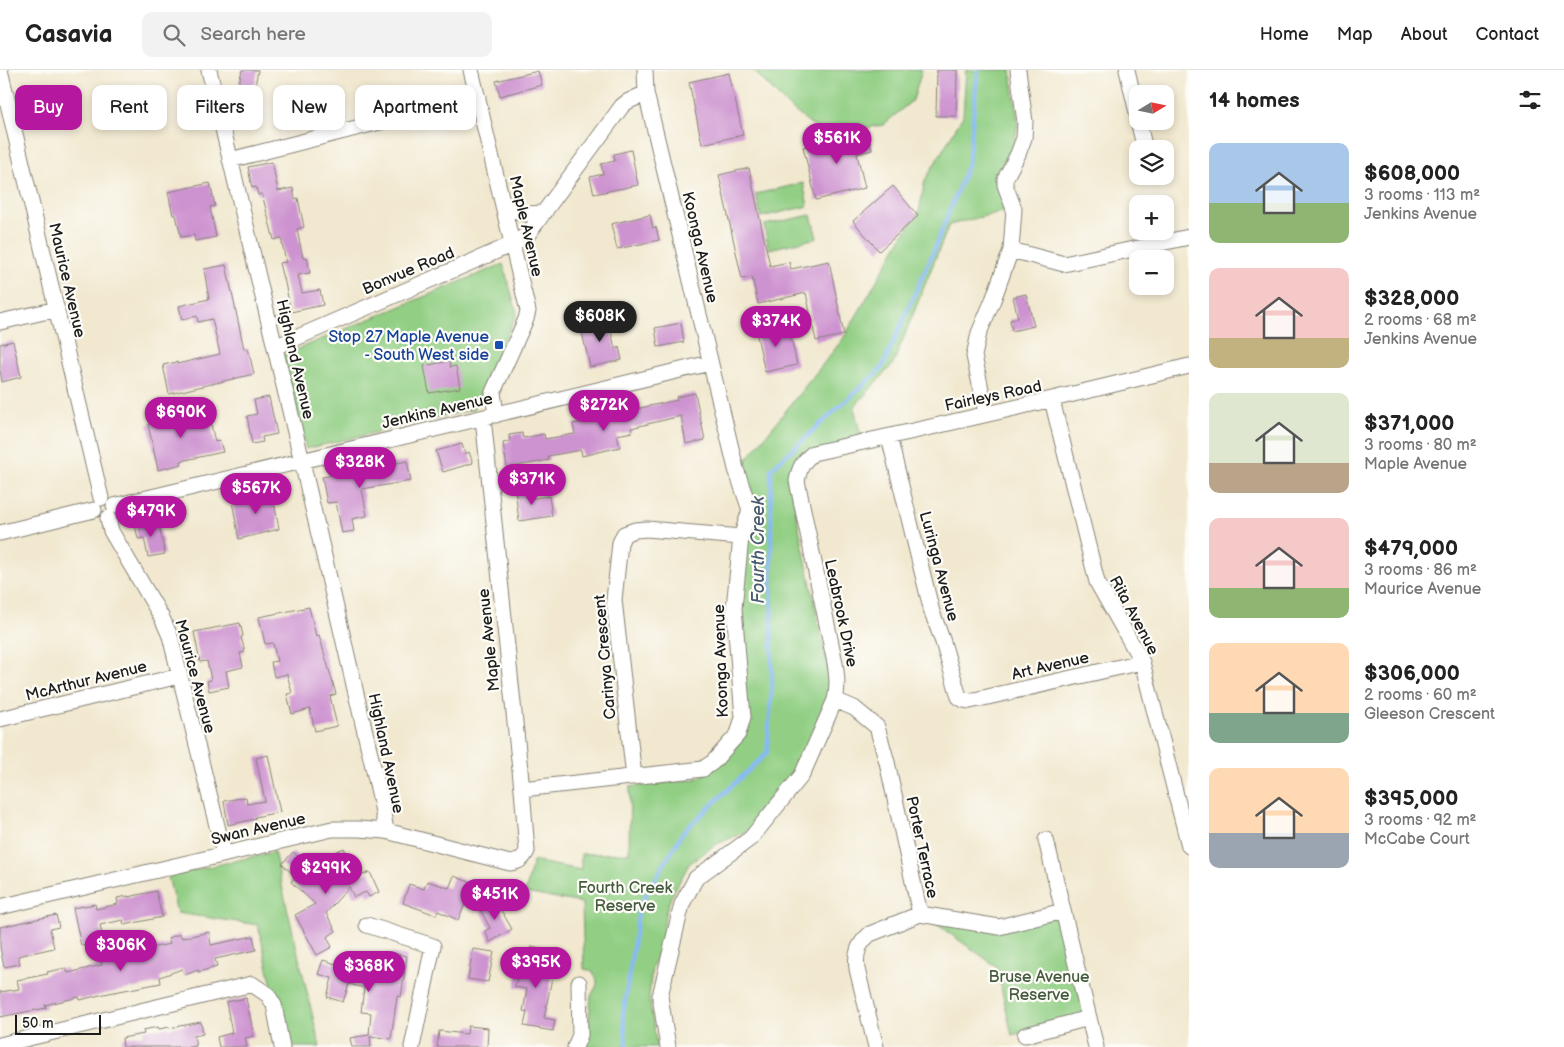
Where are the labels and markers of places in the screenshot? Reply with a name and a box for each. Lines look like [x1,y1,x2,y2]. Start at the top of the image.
pin: $561K [802,122,872,165]
pin: $608K [565,300,635,343]
pin: $374K [741,306,811,348]
place label: Stop 27 Maple Avenue - South West side [328,328,490,365]
marker: Stop 27 Maple Avenue - South West side [493,339,505,351]
pin: $272K [569,390,639,432]
pin: $690K [146,396,216,439]
pin: $328K [325,446,395,489]
pin: $371K [497,464,567,506]
pin: $567K [221,472,291,515]
pin: $479K [116,496,186,538]
pin: $299K [291,852,361,895]
pin: $451K [460,878,530,921]
pin: $306K [86,930,156,972]
pin: $395K [501,946,571,989]
pin: $368K [334,950,404,993]

